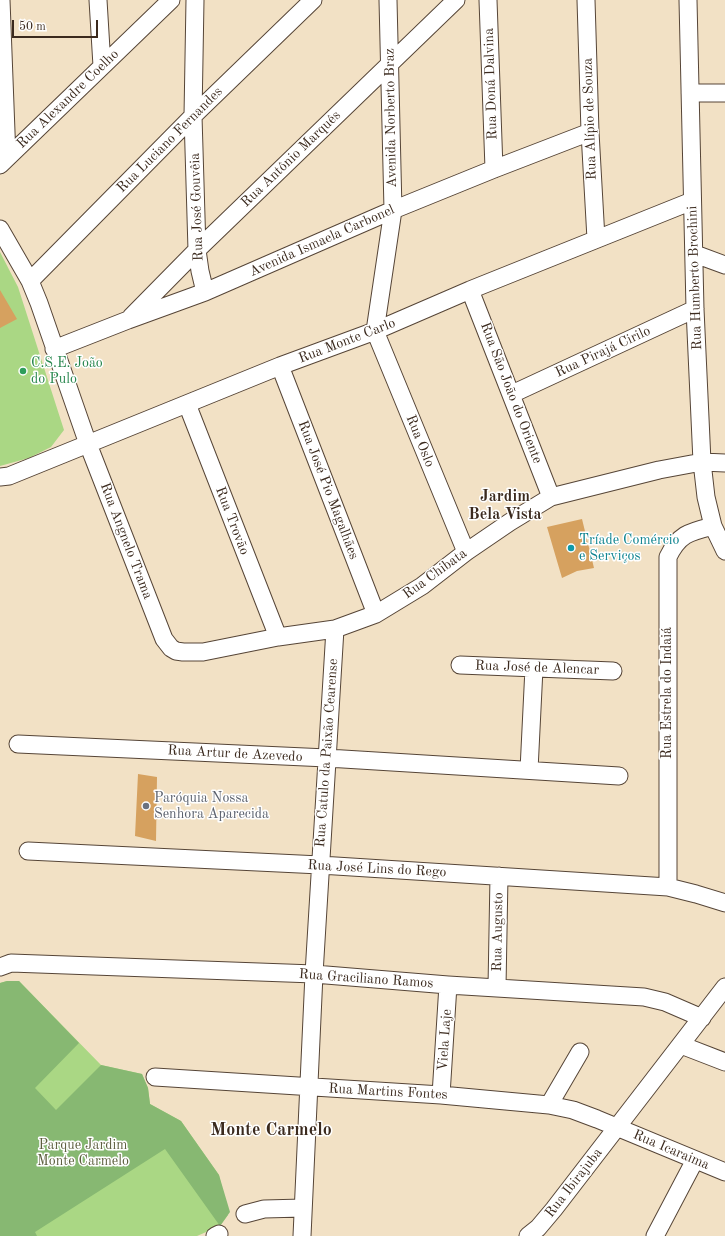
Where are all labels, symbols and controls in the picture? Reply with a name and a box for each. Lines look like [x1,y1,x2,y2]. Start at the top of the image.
scale bar [14,12,100,38]
text: 50 m [19,21,46,33]
street label: Rua Doná Dalvina [481,28,501,140]
street label: Rua Alexandre Coelho [13,46,123,152]
street label: Avenida Norberto Braz [381,48,401,188]
street label: Rua Alípio de Souza [579,58,601,180]
street label: Rua Luciano Fernandes [114,84,226,196]
street label: Rua Antônio Marquês [238,107,344,211]
street label: Rua José Gouvêia [187,153,207,261]
street label: Avenida Ismaela Carbonel [247,201,397,281]
street label: Rua Humberto Brochini [684,206,706,350]
street label: Rua Monte Carlo [296,315,398,367]
street label: Rua São João do Oriente [476,320,546,466]
street label: Rua Pirajá Cirilo [553,323,653,381]
place label: C.S.E. João do Pulo [31,355,103,388]
marker: C.S.E. João do Pulo [18,366,28,376]
street label: Rua Oslo [402,412,438,470]
street label: Rua José Pio Magalhães [294,418,362,562]
street label: Rua Angnelo Trama [96,480,156,602]
street label: Rua Trovão [211,485,253,557]
district label: Jardim Bela Vista [468,487,542,525]
place label: Tríade Comércio e Serviços [579,532,680,564]
marker: Tríade Comércio e Serviços [566,543,576,553]
street label: Rua Chibata [400,545,470,603]
street label: Rua Estrela do Indaiá [659,627,675,759]
street label: Rua José de Alencar [475,657,599,679]
street label: Rua Catulo da Paixão Cearense [312,658,342,848]
street label: Rua Artur de Azevedo [167,742,303,766]
place label: Paróquia Nossa Senhora Aparecida [154,790,269,822]
marker: Paróquia Nossa Senhora Aparecida [141,801,151,811]
street label: Rua José Lins do Rego [307,857,447,881]
street label: Rua Augusto [489,892,507,972]
street label: Rua Graciliano Ramos [298,966,434,992]
street label: Viela Laje [434,1008,456,1072]
street label: Rua Martins Fontes [328,1080,448,1104]
district label: Monte Carmelo [210,1119,332,1141]
street label: Rua Icaraima [630,1126,712,1174]
park label: Parque Jardim Monte Carmelo [37,1137,129,1170]
street label: Rua Ibirajuba [542,1145,606,1221]

